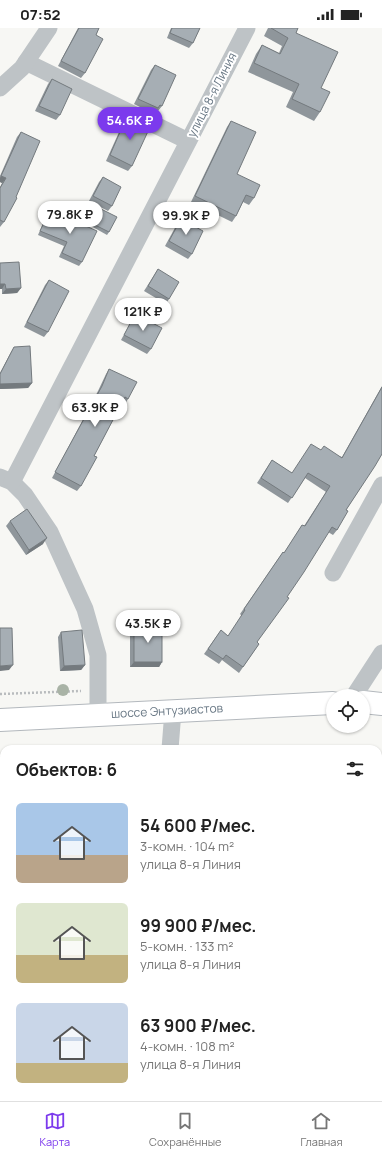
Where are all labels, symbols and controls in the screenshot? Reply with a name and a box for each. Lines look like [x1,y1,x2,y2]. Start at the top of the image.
text: 07:52 [20,4,60,25]
street label: улица 8-я Линия [183,49,240,140]
pin: 54.6K ₽ [93,107,167,141]
text: 54.6K ₽ [107,111,153,129]
pin: 79.8K ₽ [33,201,107,235]
pin: 99.9K ₽ [149,202,223,236]
text: 79.8K ₽ [47,205,93,223]
text: 99.9K ₽ [162,206,210,224]
pin: 121K ₽ [110,298,176,332]
text: 121K ₽ [124,302,162,320]
pin: 63.9K ₽ [58,394,132,428]
text: 63.9K ₽ [71,398,119,416]
pin: 43.5K ₽ [111,610,185,644]
text: 43.5K ₽ [125,614,171,632]
map controls [326,689,370,733]
button: locate [326,689,370,733]
street label: шоссе Энтузиастов [111,699,224,722]
text: Объектов: 6 [16,758,117,781]
icon: filters [344,758,366,780]
text: 54 600 ₽/мес. [140,814,256,837]
icon: home [48,819,96,867]
text: 3-комн. · 104 m² [140,837,234,855]
text: улица 8-я Линия [140,855,241,873]
text: 99 900 ₽/мес. [140,914,257,937]
icon: home [48,919,96,967]
text: 5-комн. · 133 m² [140,937,233,955]
text: улица 8-я Линия [140,955,241,973]
text: 63 900 ₽/мес. [140,1014,256,1037]
icon: home [48,1019,96,1067]
text: 4-комн. · 108 m² [140,1037,235,1055]
text: улица 8-я Линия [140,1055,241,1073]
tab: Карта [39,1110,70,1149]
tab: Сохранённые [149,1110,222,1149]
tab: Главная [301,1110,342,1149]

